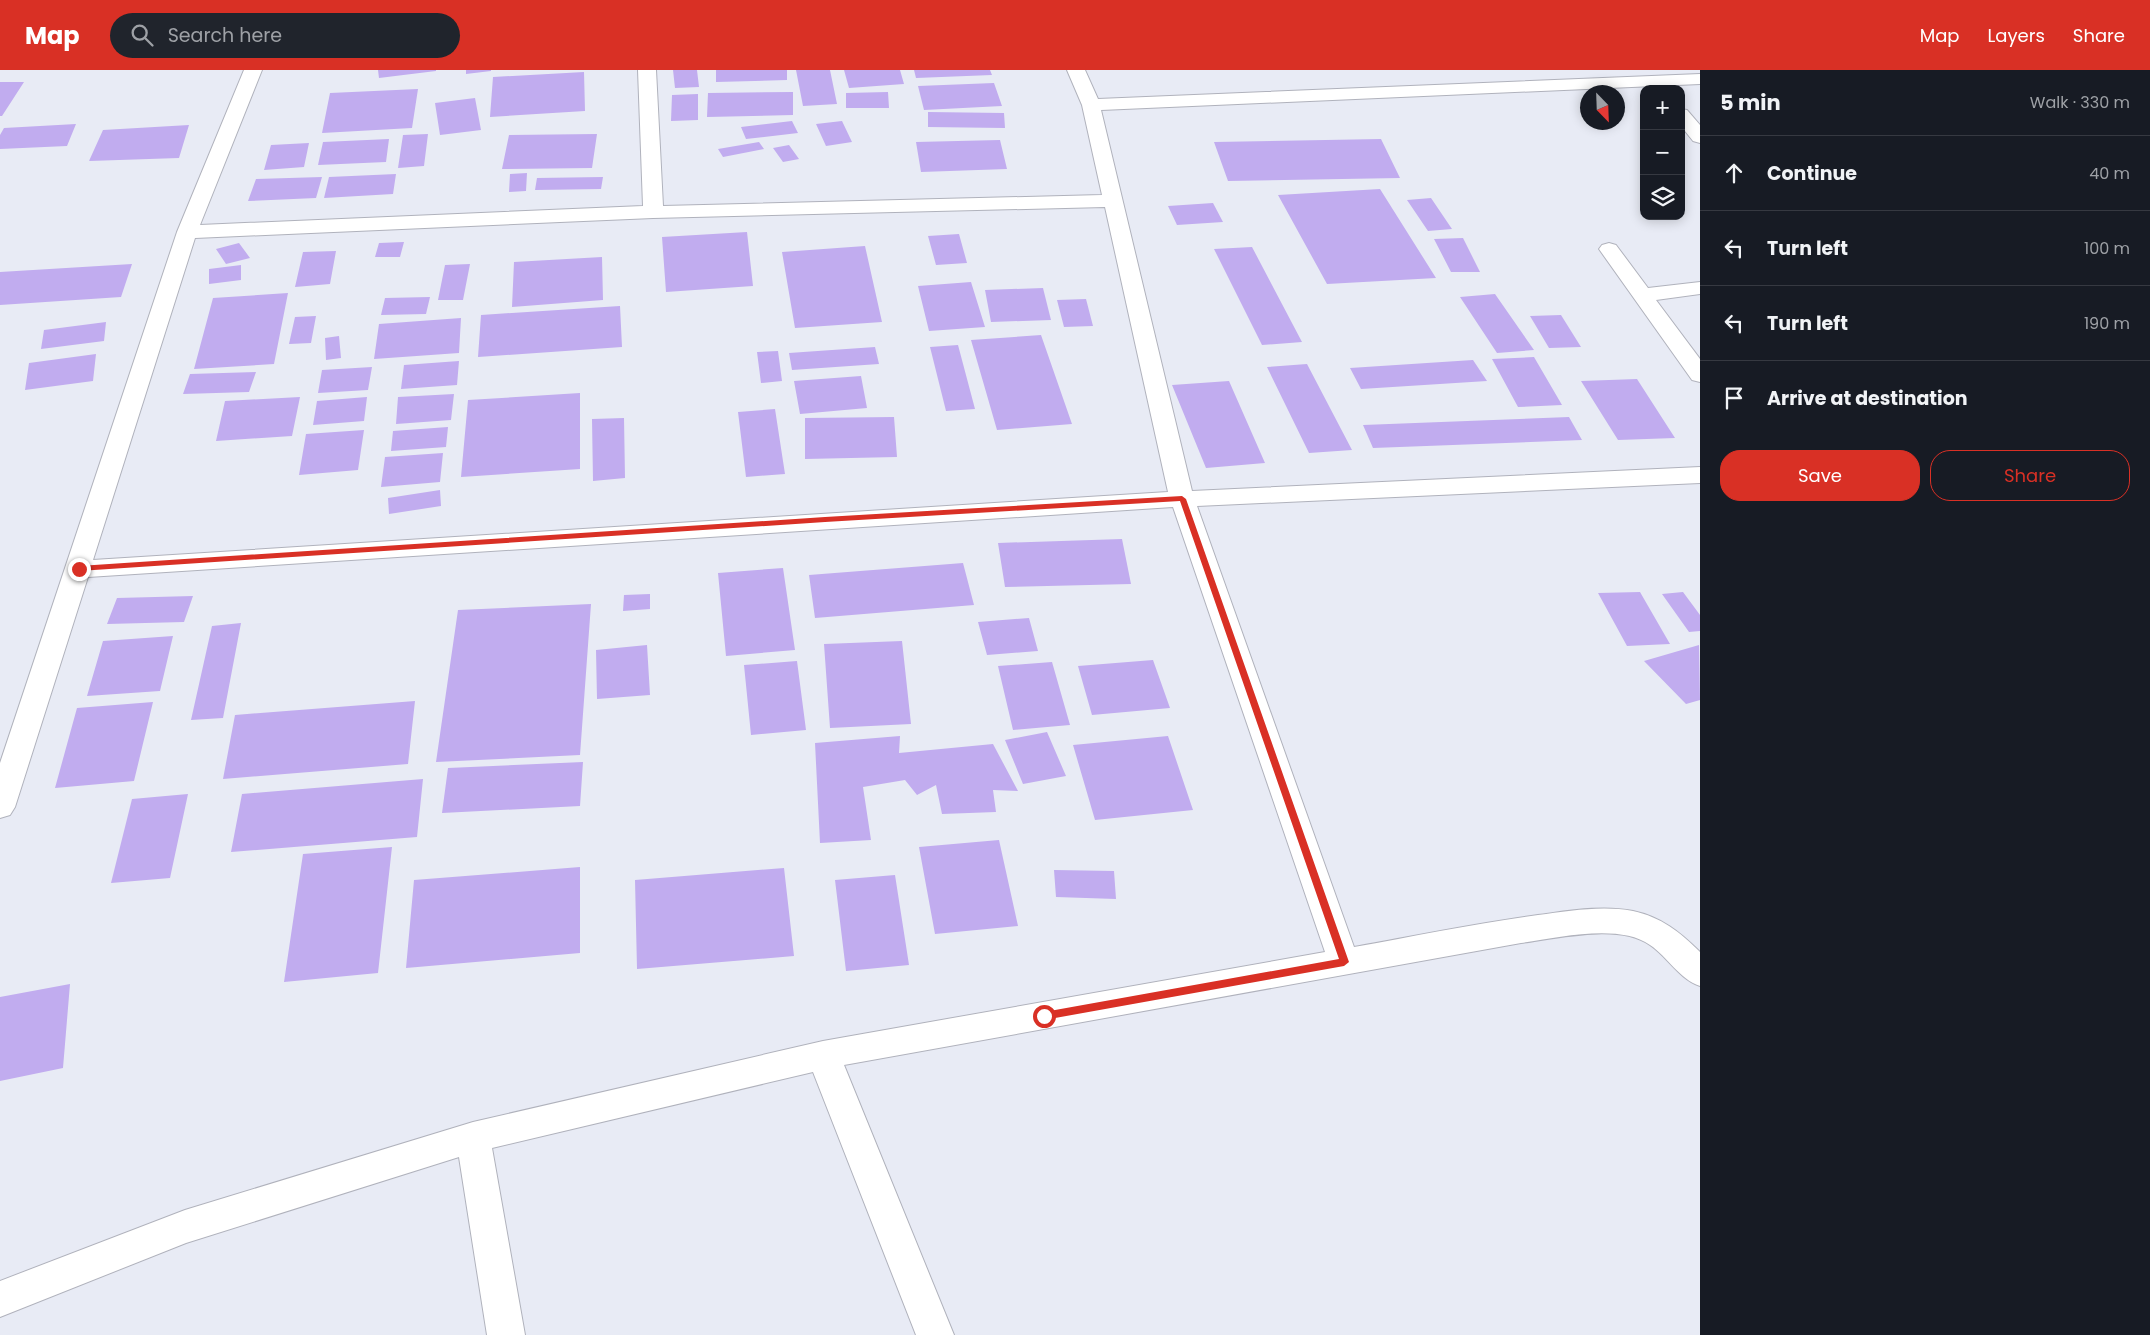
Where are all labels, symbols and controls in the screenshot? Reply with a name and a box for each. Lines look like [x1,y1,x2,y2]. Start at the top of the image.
search box [110,13,460,58]
text: Map [25,19,80,52]
icon: search [128,21,156,49]
text: Search here [168,22,282,49]
text: Map [1920,23,1960,48]
text: Layers [1988,23,2045,48]
text: Share [2073,23,2125,48]
north arrow [1580,85,1625,130]
map controls [1640,85,1685,220]
button: + [1640,85,1685,130]
text: 5 min [1720,88,1781,117]
text: Walk · 330 m [2030,91,2130,114]
button: − [1640,130,1685,175]
icon: ahead [1720,159,1748,187]
text: Continue [1767,160,1857,187]
text: 40 m [2089,162,2130,185]
button: layers [1640,175,1685,220]
icon: left [1720,234,1748,262]
text: Turn left [1767,235,1848,262]
text: 100 m [2084,237,2130,260]
icon: left [1720,309,1748,337]
text: Turn left [1767,310,1848,337]
text: 190 m [2084,312,2130,335]
icon: arrive [1720,384,1748,412]
text: Arrive at destination [1767,385,1968,412]
button: Save [1720,450,1920,501]
button: Share [1930,450,2130,501]
route end [68,558,91,581]
route start [1033,1005,1056,1028]

